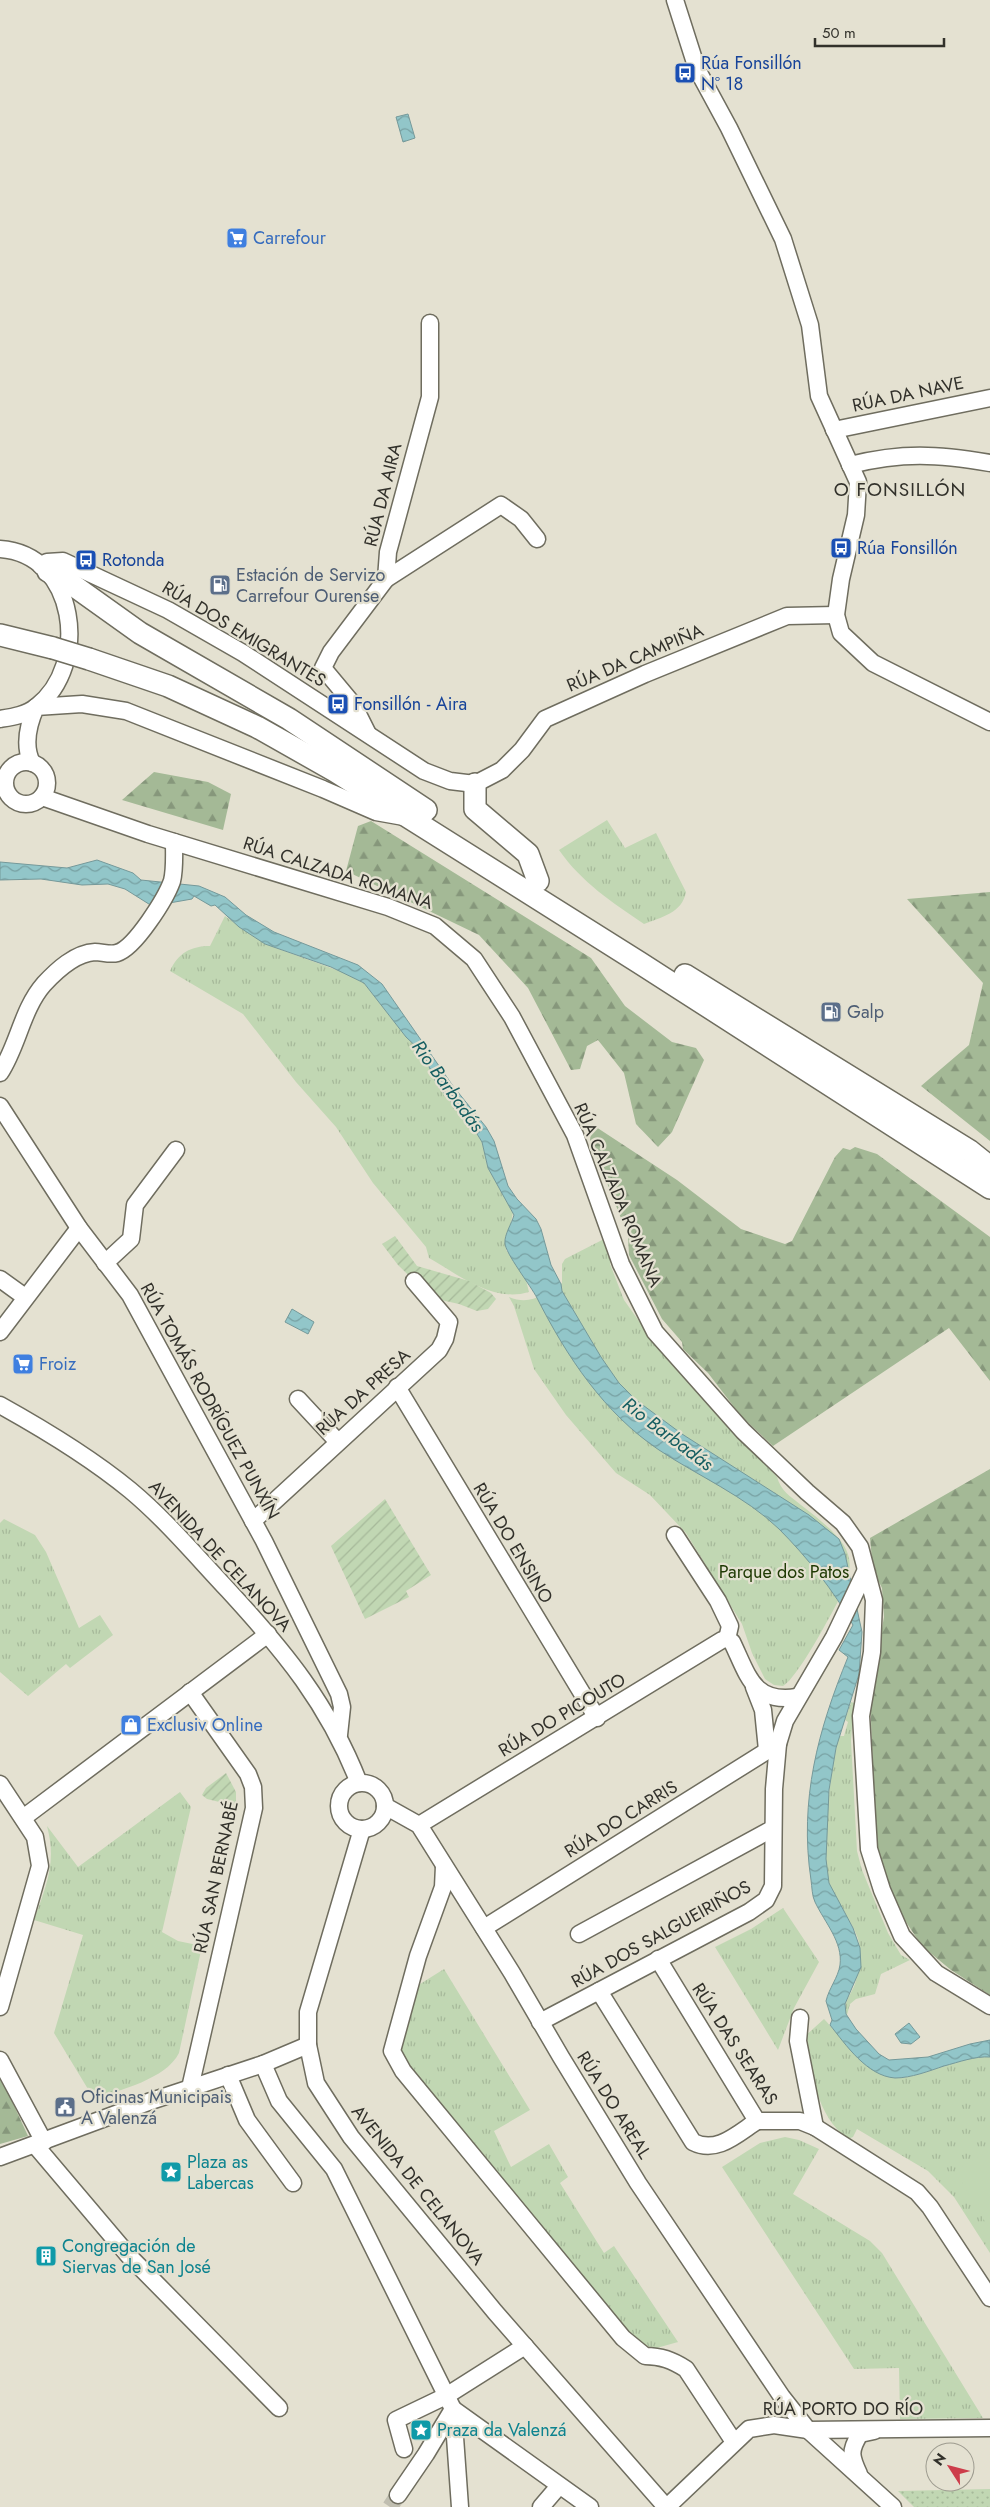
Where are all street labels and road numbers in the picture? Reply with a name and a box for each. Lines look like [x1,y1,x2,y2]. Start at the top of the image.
street label: RÚA DA NAVE [850,369,966,419]
street label: RÚA DA AIRA [358,440,408,550]
street label: RÚA DOS EMIGRANTES [157,575,331,693]
street label: RÚA DA CAMPIÑA [563,617,707,699]
street label: RÚA CALZADA ROMANA [240,830,436,916]
street label: RÚA CALZADA ROMANA [567,1099,669,1291]
street label: RÚA TOMÁS RODRÍGUEZ PUNXÍN [134,1278,286,1524]
street label: RÚA DA PRESA [310,1342,416,1442]
street label: AVENIDA DE CELANOVA [143,1474,297,1638]
street label: RÚA DO ENSINO [467,1478,559,1608]
street label: RÚA DO PICOUTO [493,1667,631,1763]
street label: RÚA DO CARRIS [559,1774,683,1864]
street label: RÚA SAN BERNABÉ [187,1798,245,1956]
street label: RÚA DOS SALGUEIRIÑOS [566,1874,756,1994]
street label: RÚA DAS SEARAS [686,1978,784,2110]
street label: RÚA DO AREAL [571,2046,657,2164]
street label: AVENIDA DE CELANOVA [345,2099,491,2271]
street label: RÚA PORTO DO RÍO [763,2396,923,2422]

